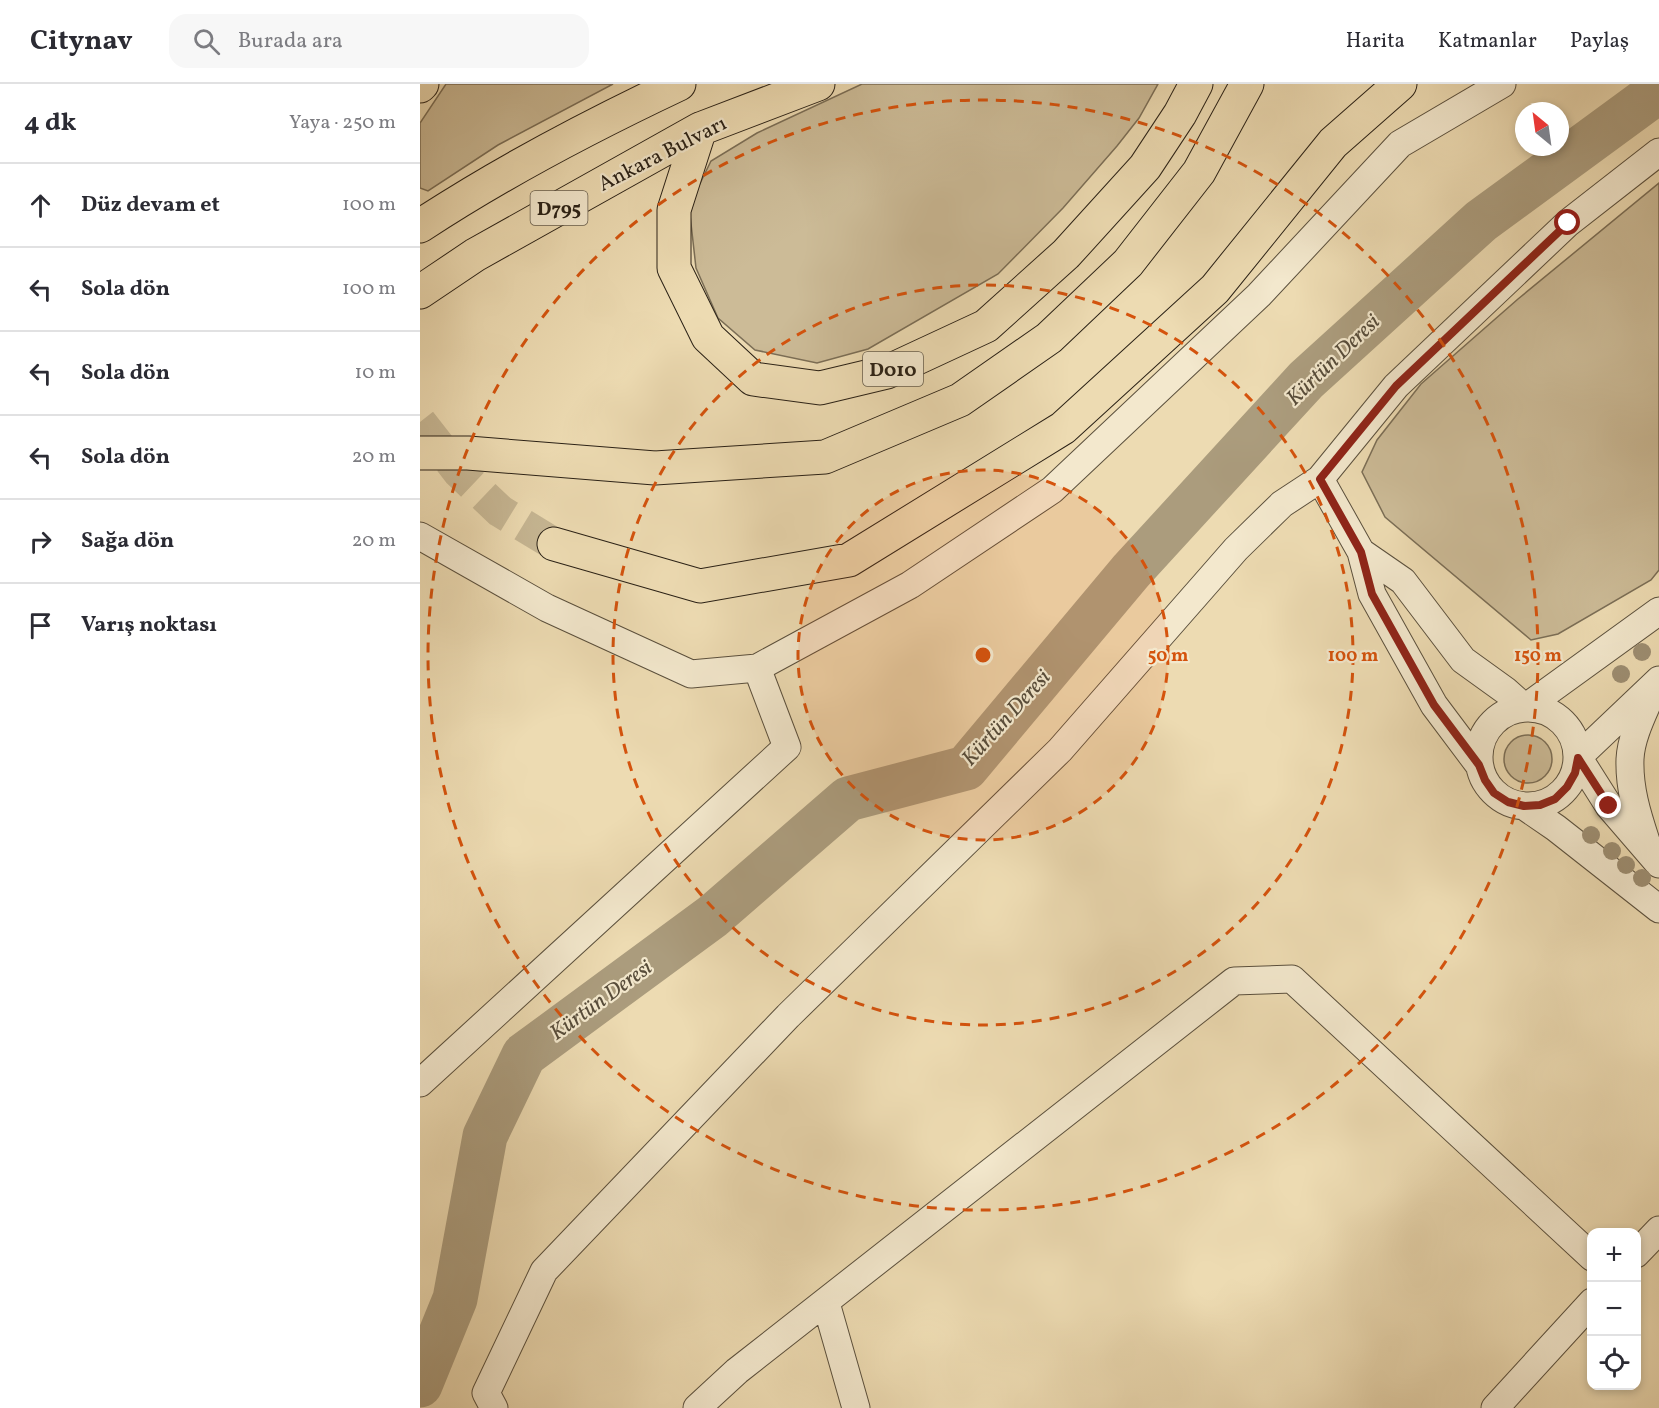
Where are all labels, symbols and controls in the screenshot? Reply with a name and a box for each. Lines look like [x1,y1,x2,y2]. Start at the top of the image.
search box [169,14,589,68]
text: Citynav [30,22,133,61]
icon: search [190,25,223,58]
text: Burada ara [238,26,343,57]
text: Harita [1346,27,1405,56]
text: Katmanlar [1438,27,1537,56]
text: Paylaş [1570,27,1629,56]
north arrow [1515,102,1569,156]
text: 4 dk [24,105,77,141]
text: Yaya · 250 m [289,109,396,137]
street label: Ankara Bulvarı [593,110,732,199]
icon: ahead [24,189,57,222]
text: Düz devam et [81,190,220,221]
text: 100 m [342,191,396,219]
road number: D795 [530,191,588,225]
route start [1554,209,1580,235]
icon: left [24,273,57,306]
text: Sola dön [81,274,170,305]
text: 100 m [342,275,396,303]
water label: Kürtün Deresi [1280,308,1388,414]
road number: D010 [863,352,923,386]
icon: left [24,357,57,390]
text: Sola dön [81,358,170,389]
text: 10 m [355,359,396,387]
icon: left [24,441,57,474]
text: Sola dön [81,442,170,473]
text: 20 m [352,443,396,471]
icon: right [24,525,57,558]
text: Sağa dön [81,526,174,557]
text: 20 m [352,527,396,555]
icon: arrive [24,609,57,642]
text: Varış noktası [81,610,217,641]
text: 50 m [1148,644,1188,669]
text: 100 m [1328,644,1378,669]
text: 150 m [1514,644,1562,669]
centre of rings [973,645,993,665]
water label: Kürtün Deresi [955,663,1059,774]
route end [1595,792,1621,818]
water label: Kürtün Deresi [544,953,660,1049]
map controls [1587,1228,1641,1390]
button: + [1587,1228,1641,1282]
button: − [1587,1282,1641,1336]
button: locate [1587,1336,1641,1390]

